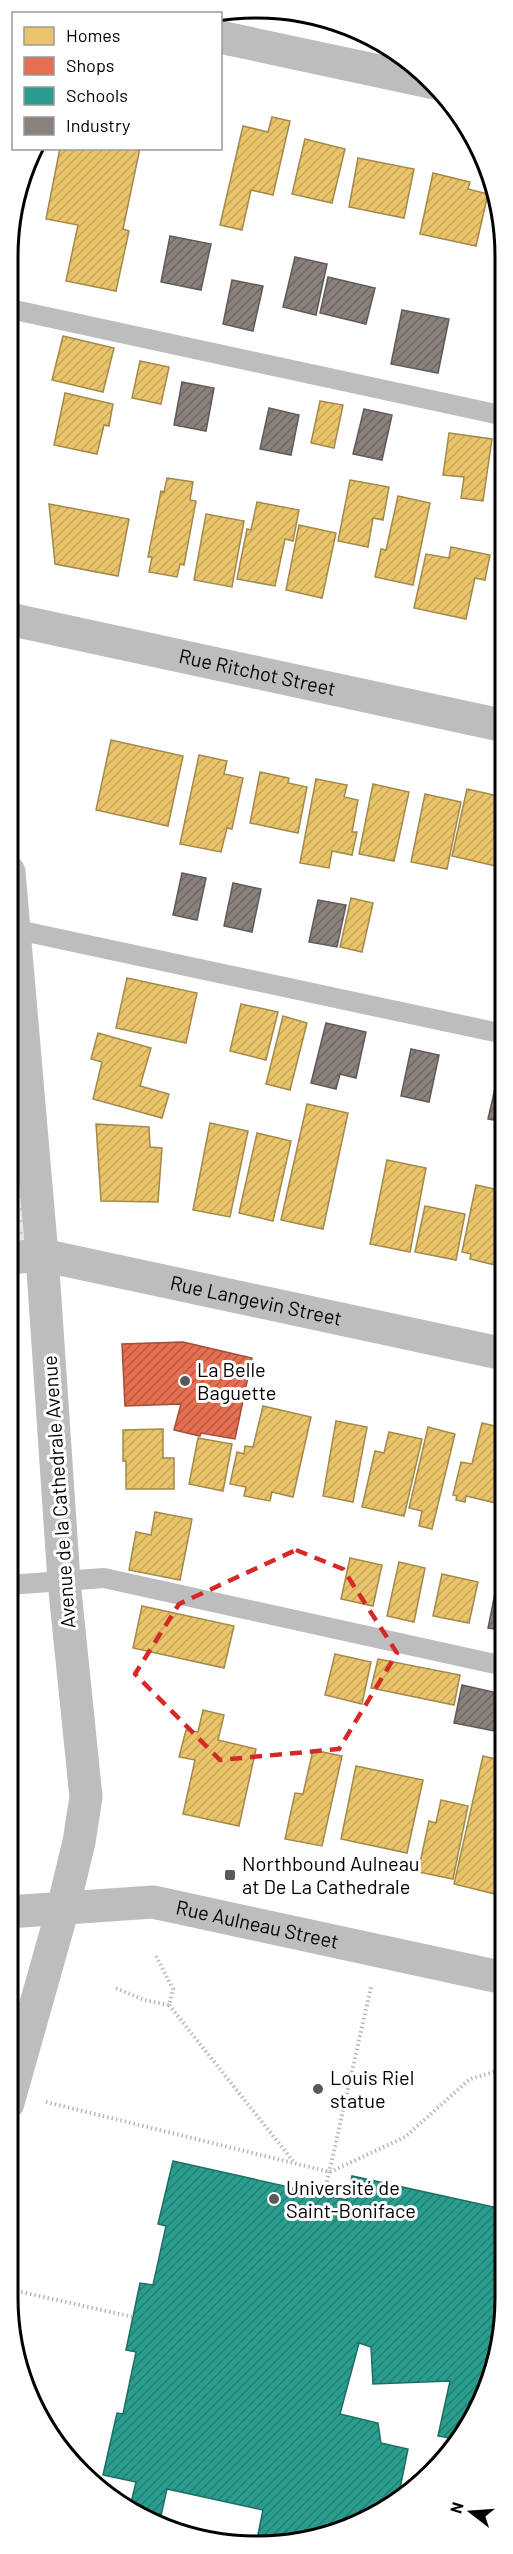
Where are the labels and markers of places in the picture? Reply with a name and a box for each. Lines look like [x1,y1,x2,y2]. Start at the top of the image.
place label: La Belle Baguette [197,1357,277,1404]
marker: La Belle Baguette [178,1374,192,1388]
place label: Northbound Aulneau at De La Cathedrale [242,1851,420,1898]
marker: Northbound Aulneau at De La Cathedrale [223,1868,237,1882]
place label: Louis Riel statue [330,2065,414,2112]
marker: Louis Riel statue [311,2082,325,2096]
place label: Université de Saint-Boniface [286,2175,416,2222]
marker: Université de Saint-Boniface [267,2192,281,2206]

